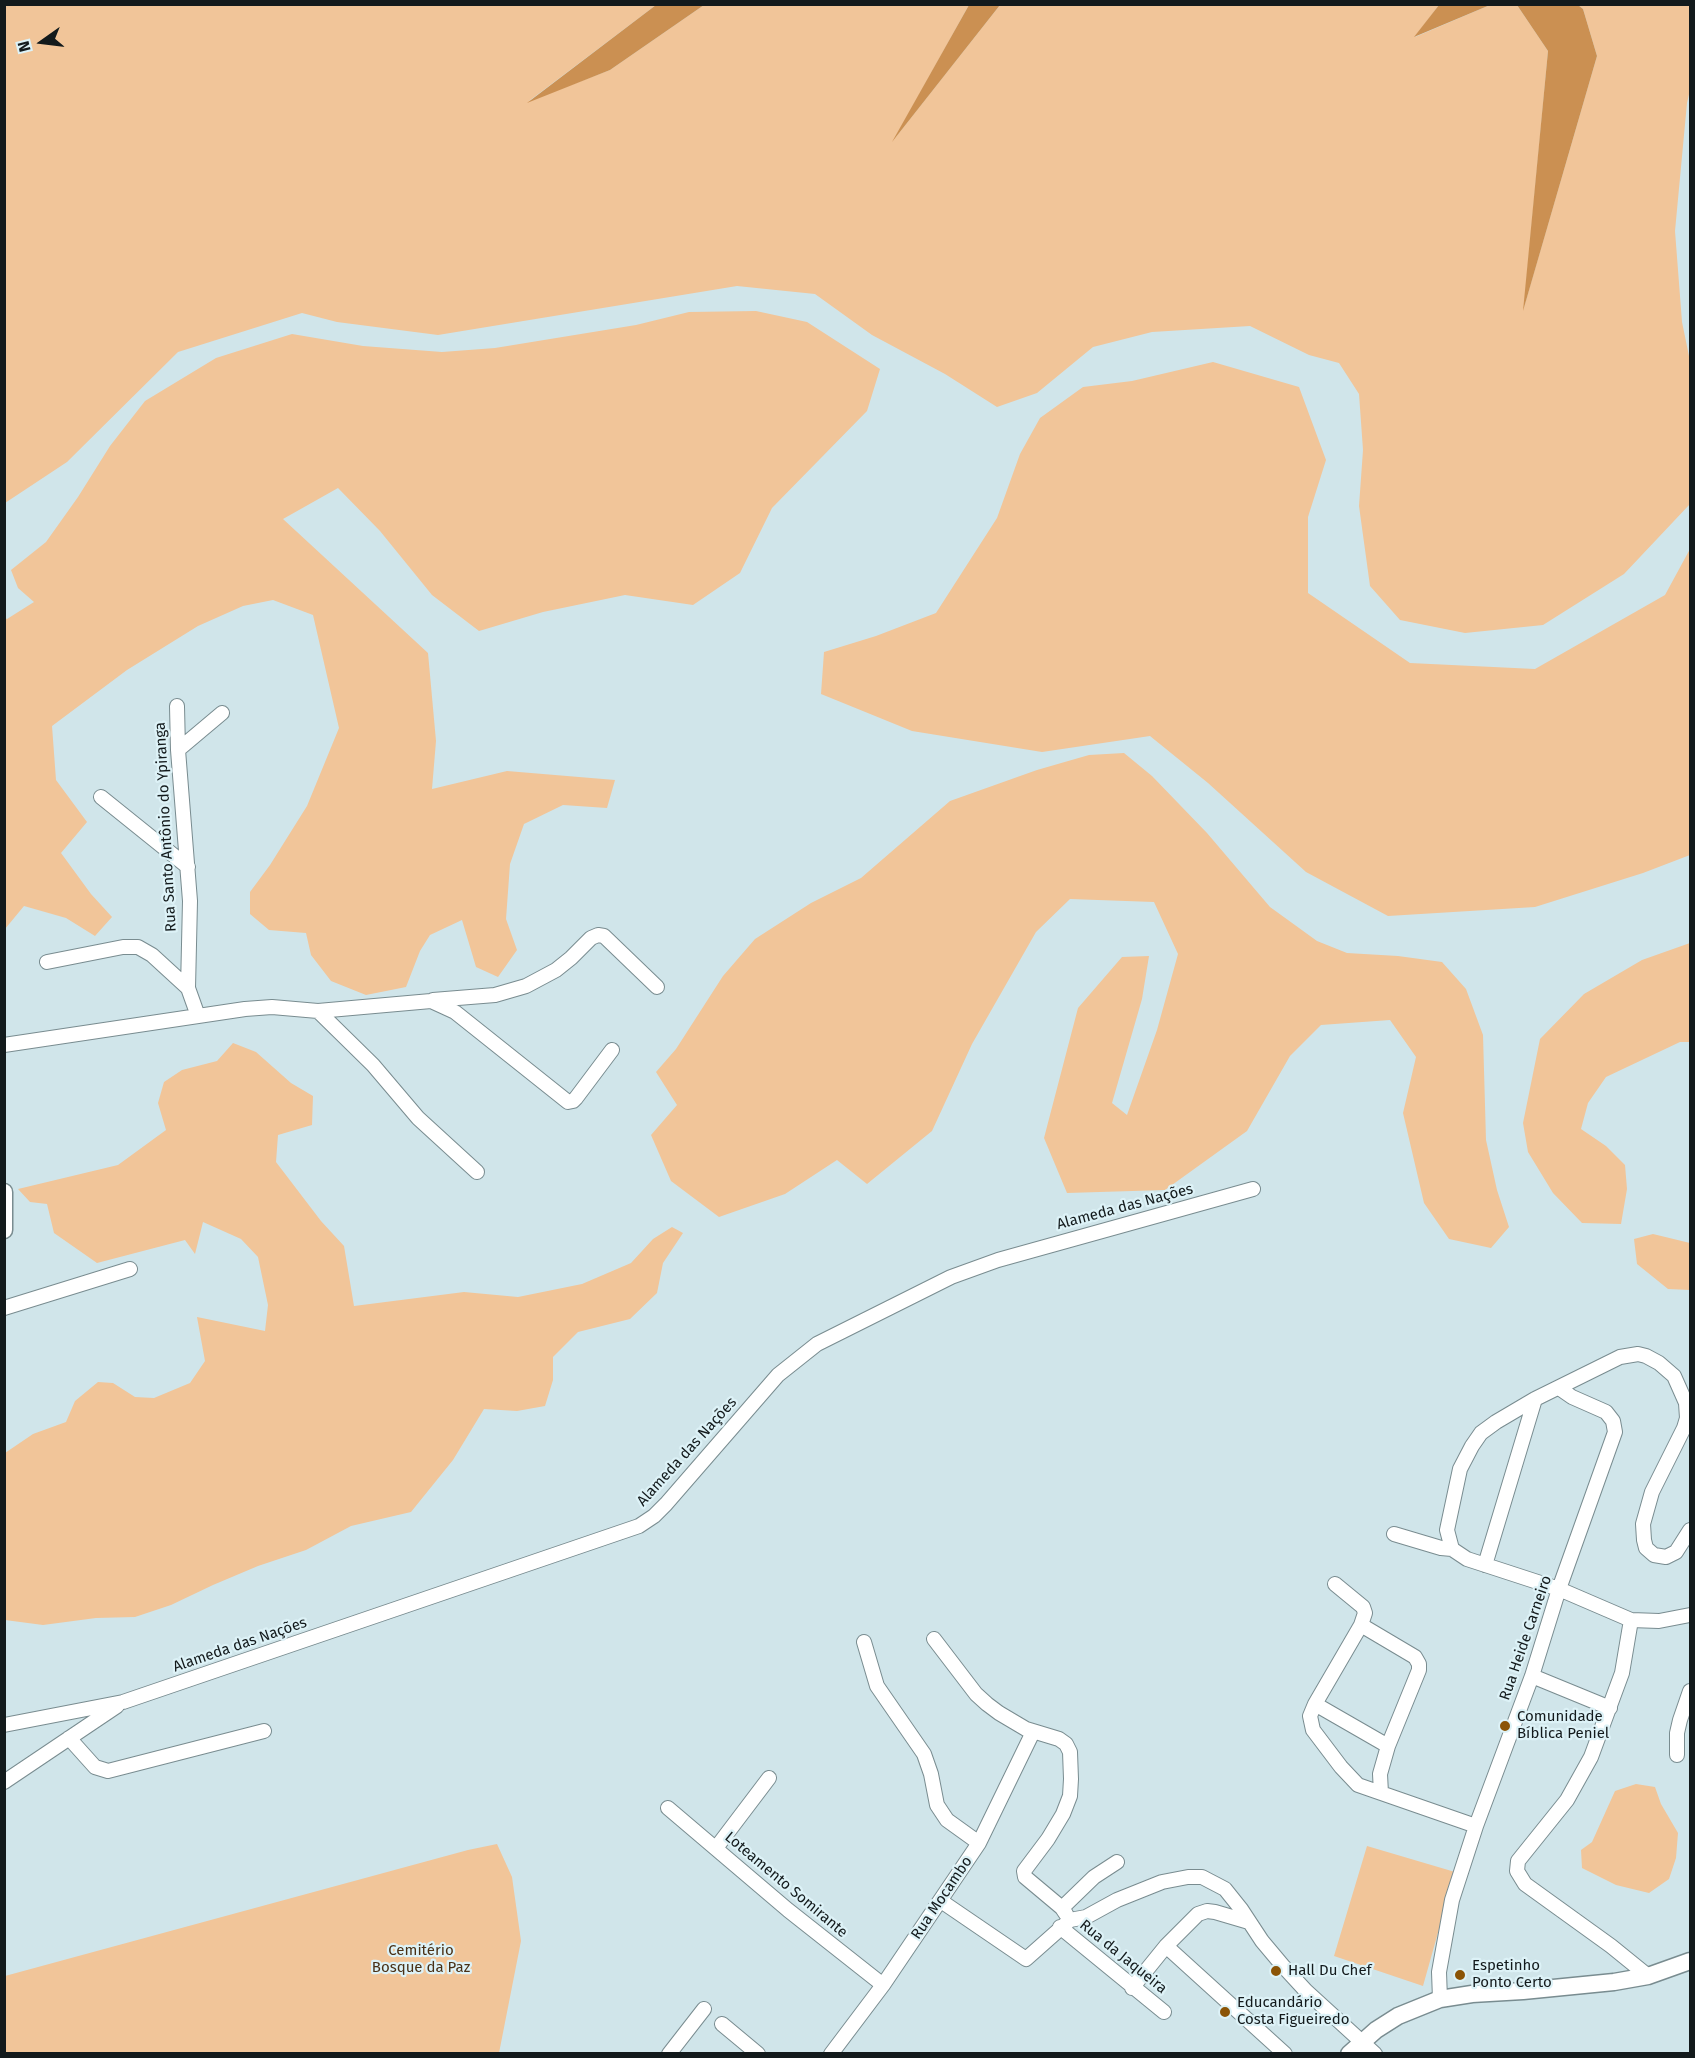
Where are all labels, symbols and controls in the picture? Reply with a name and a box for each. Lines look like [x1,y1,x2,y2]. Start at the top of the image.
north arrow [12,12,72,72]
text: N [14,39,35,54]
street label: Rua Santo Antônio do Ypiranga [152,722,180,932]
street label: Alameda das Nações [1055,1180,1195,1234]
street label: Alameda das Nações [633,1394,741,1510]
street label: Rua Heide Carneiro [1496,1573,1556,1703]
street label: Alameda das Nações [171,1614,309,1676]
place label: Comunidade Bíblica Peniel [1517,1708,1609,1743]
marker: Comunidade Bíblica Peniel [1498,1719,1512,1733]
street label: Loteamento Somirante [721,1828,851,1942]
street label: Rua Mocambo [908,1853,976,1943]
street label: Rua da Jaqueira [1076,1916,1170,1998]
park label: Cemitério Bosque da Paz [372,1942,470,1977]
place label: Espetinho Ponto Certo [1472,1957,1552,1992]
place label: Hall Du Chef [1288,1962,1372,1980]
marker: Hall Du Chef [1269,1964,1283,1978]
marker: Espetinho Ponto Certo [1453,1968,1467,1982]
place label: Educandário Costa Figueiredo [1237,1994,1349,2029]
marker: Educandário Costa Figueiredo [1218,2005,1232,2019]

